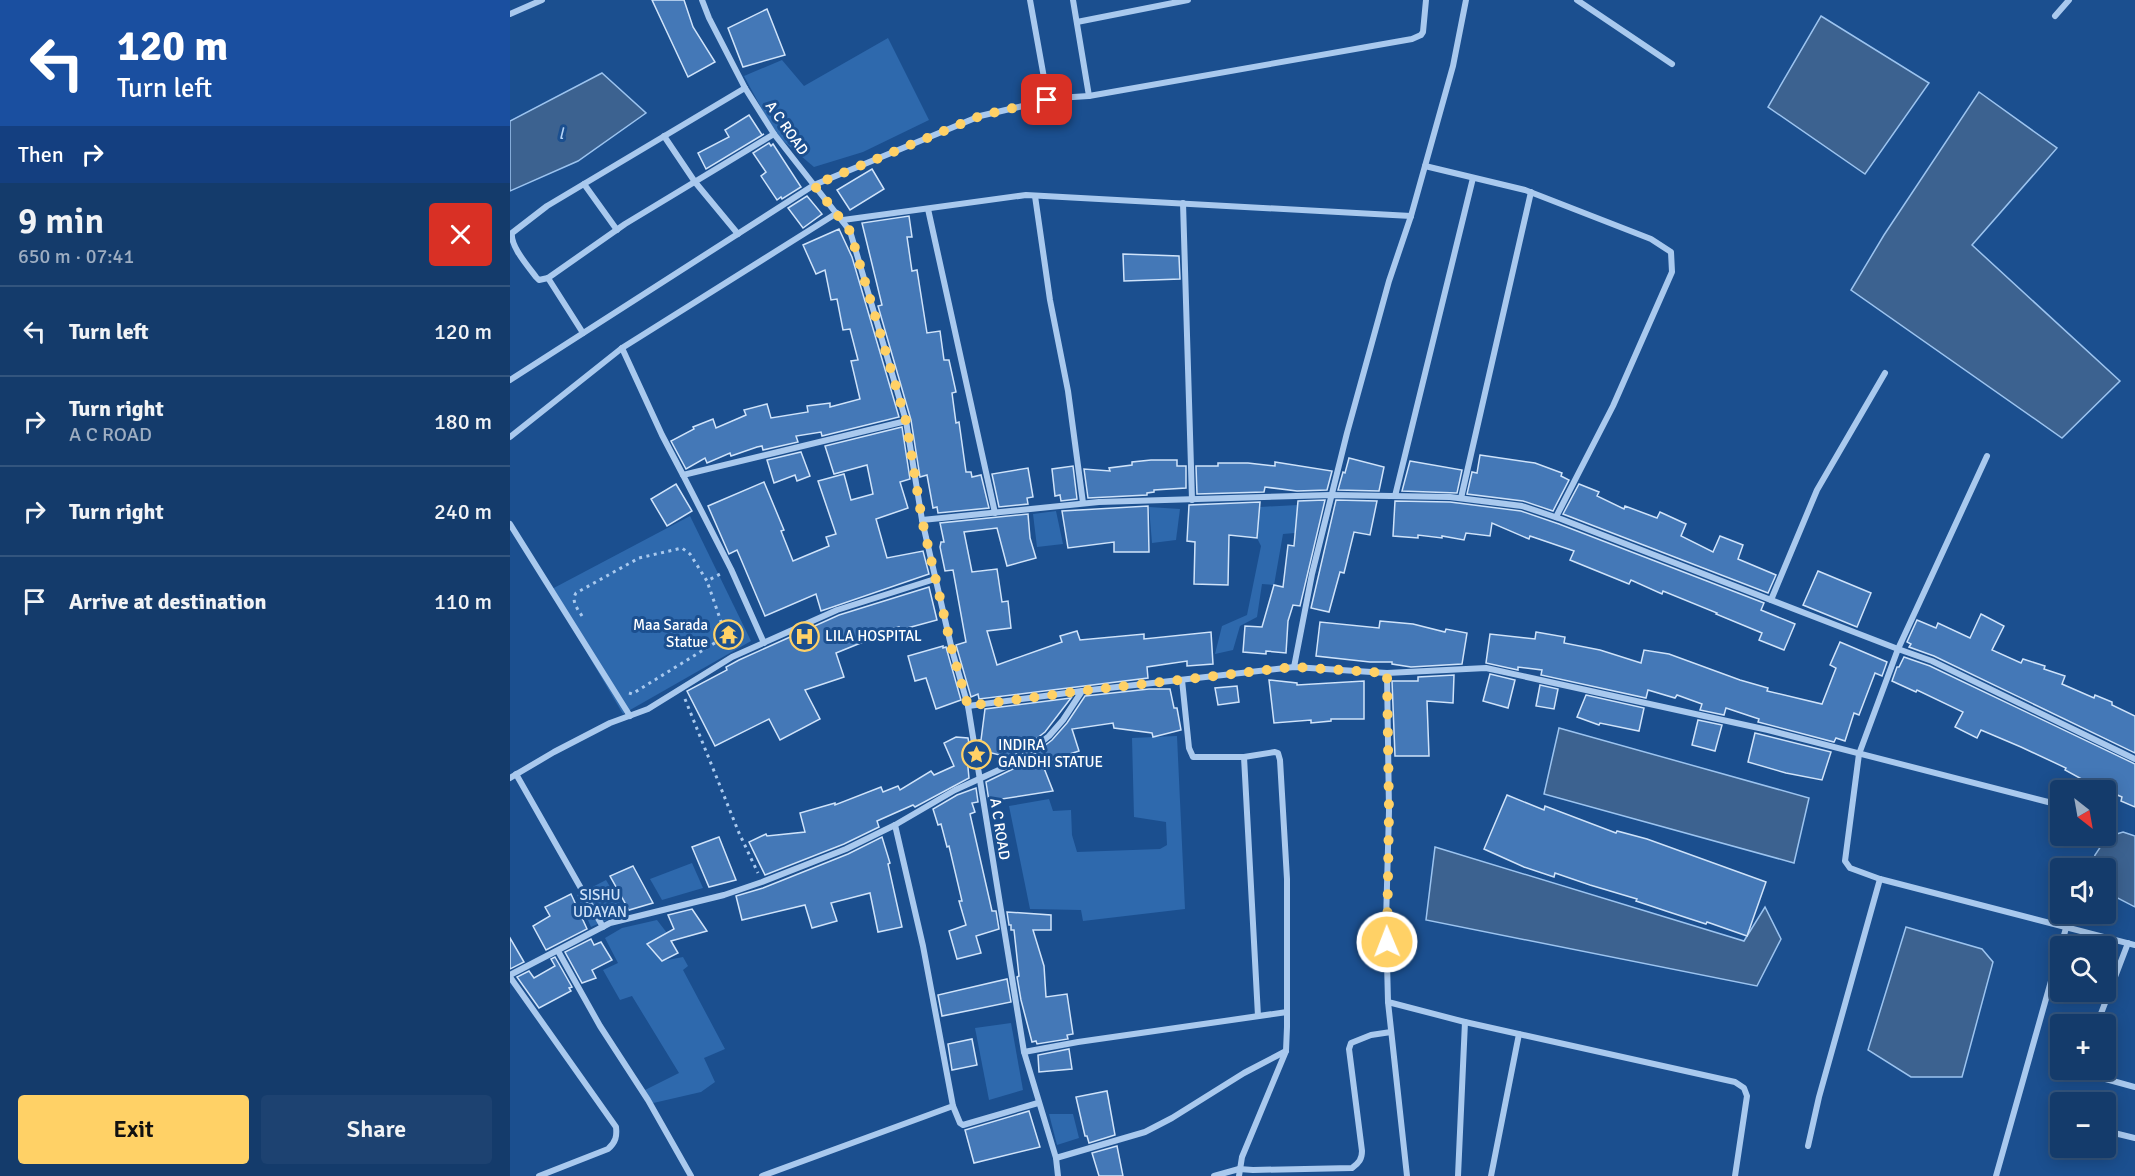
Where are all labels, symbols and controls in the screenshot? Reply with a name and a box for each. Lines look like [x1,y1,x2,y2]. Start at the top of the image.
text: 120 m [117,21,228,72]
icon: left [18,24,96,102]
text: Turn left [117,72,212,105]
pin [1021,74,1072,125]
icon: arrive [1030,83,1063,116]
street label: A C ROAD [762,97,812,159]
water label: l [559,124,565,144]
icon: right [76,138,109,171]
text: Then [18,141,64,168]
text: 9 min [18,199,104,244]
button: close [429,203,492,266]
text: 650 m · 07:41 [18,244,134,269]
icon: left [18,315,51,348]
text: Turn left [69,318,149,345]
text: 120 m [434,318,492,345]
text: Turn right [69,395,164,422]
icon: right [18,405,51,438]
text: 180 m [434,408,492,435]
text: A C ROAD [69,422,152,447]
icon: right [18,495,51,528]
text: Turn right [69,498,164,525]
text: 240 m [434,498,492,525]
icon: arrive [18,585,51,618]
text: Arrive at destination [69,588,266,615]
text: 110 m [434,588,492,615]
place label: Maa Sarada Statue [633,616,708,651]
temple icon: Maa Sarada Statue [713,618,745,650]
hospital icon: LILA HOSPITAL [788,620,820,652]
place label: LILA HOSPITAL [825,627,922,645]
place label: INDIRA GANDHI STATUE [998,736,1103,771]
place icon: INDIRA GANDHI STATUE [961,738,993,770]
north arrow [2050,780,2116,846]
map controls [2050,780,2116,1158]
street label: A C ROAD [986,797,1014,861]
button: sound [2050,858,2116,924]
park label: SISHU UDAYAN [573,886,627,921]
position arrow [1355,910,1419,974]
button: search [2050,936,2116,1002]
button: + [2050,1014,2116,1080]
button: − [2050,1092,2116,1158]
button: Exit [18,1095,249,1164]
button: Share [261,1095,492,1164]

